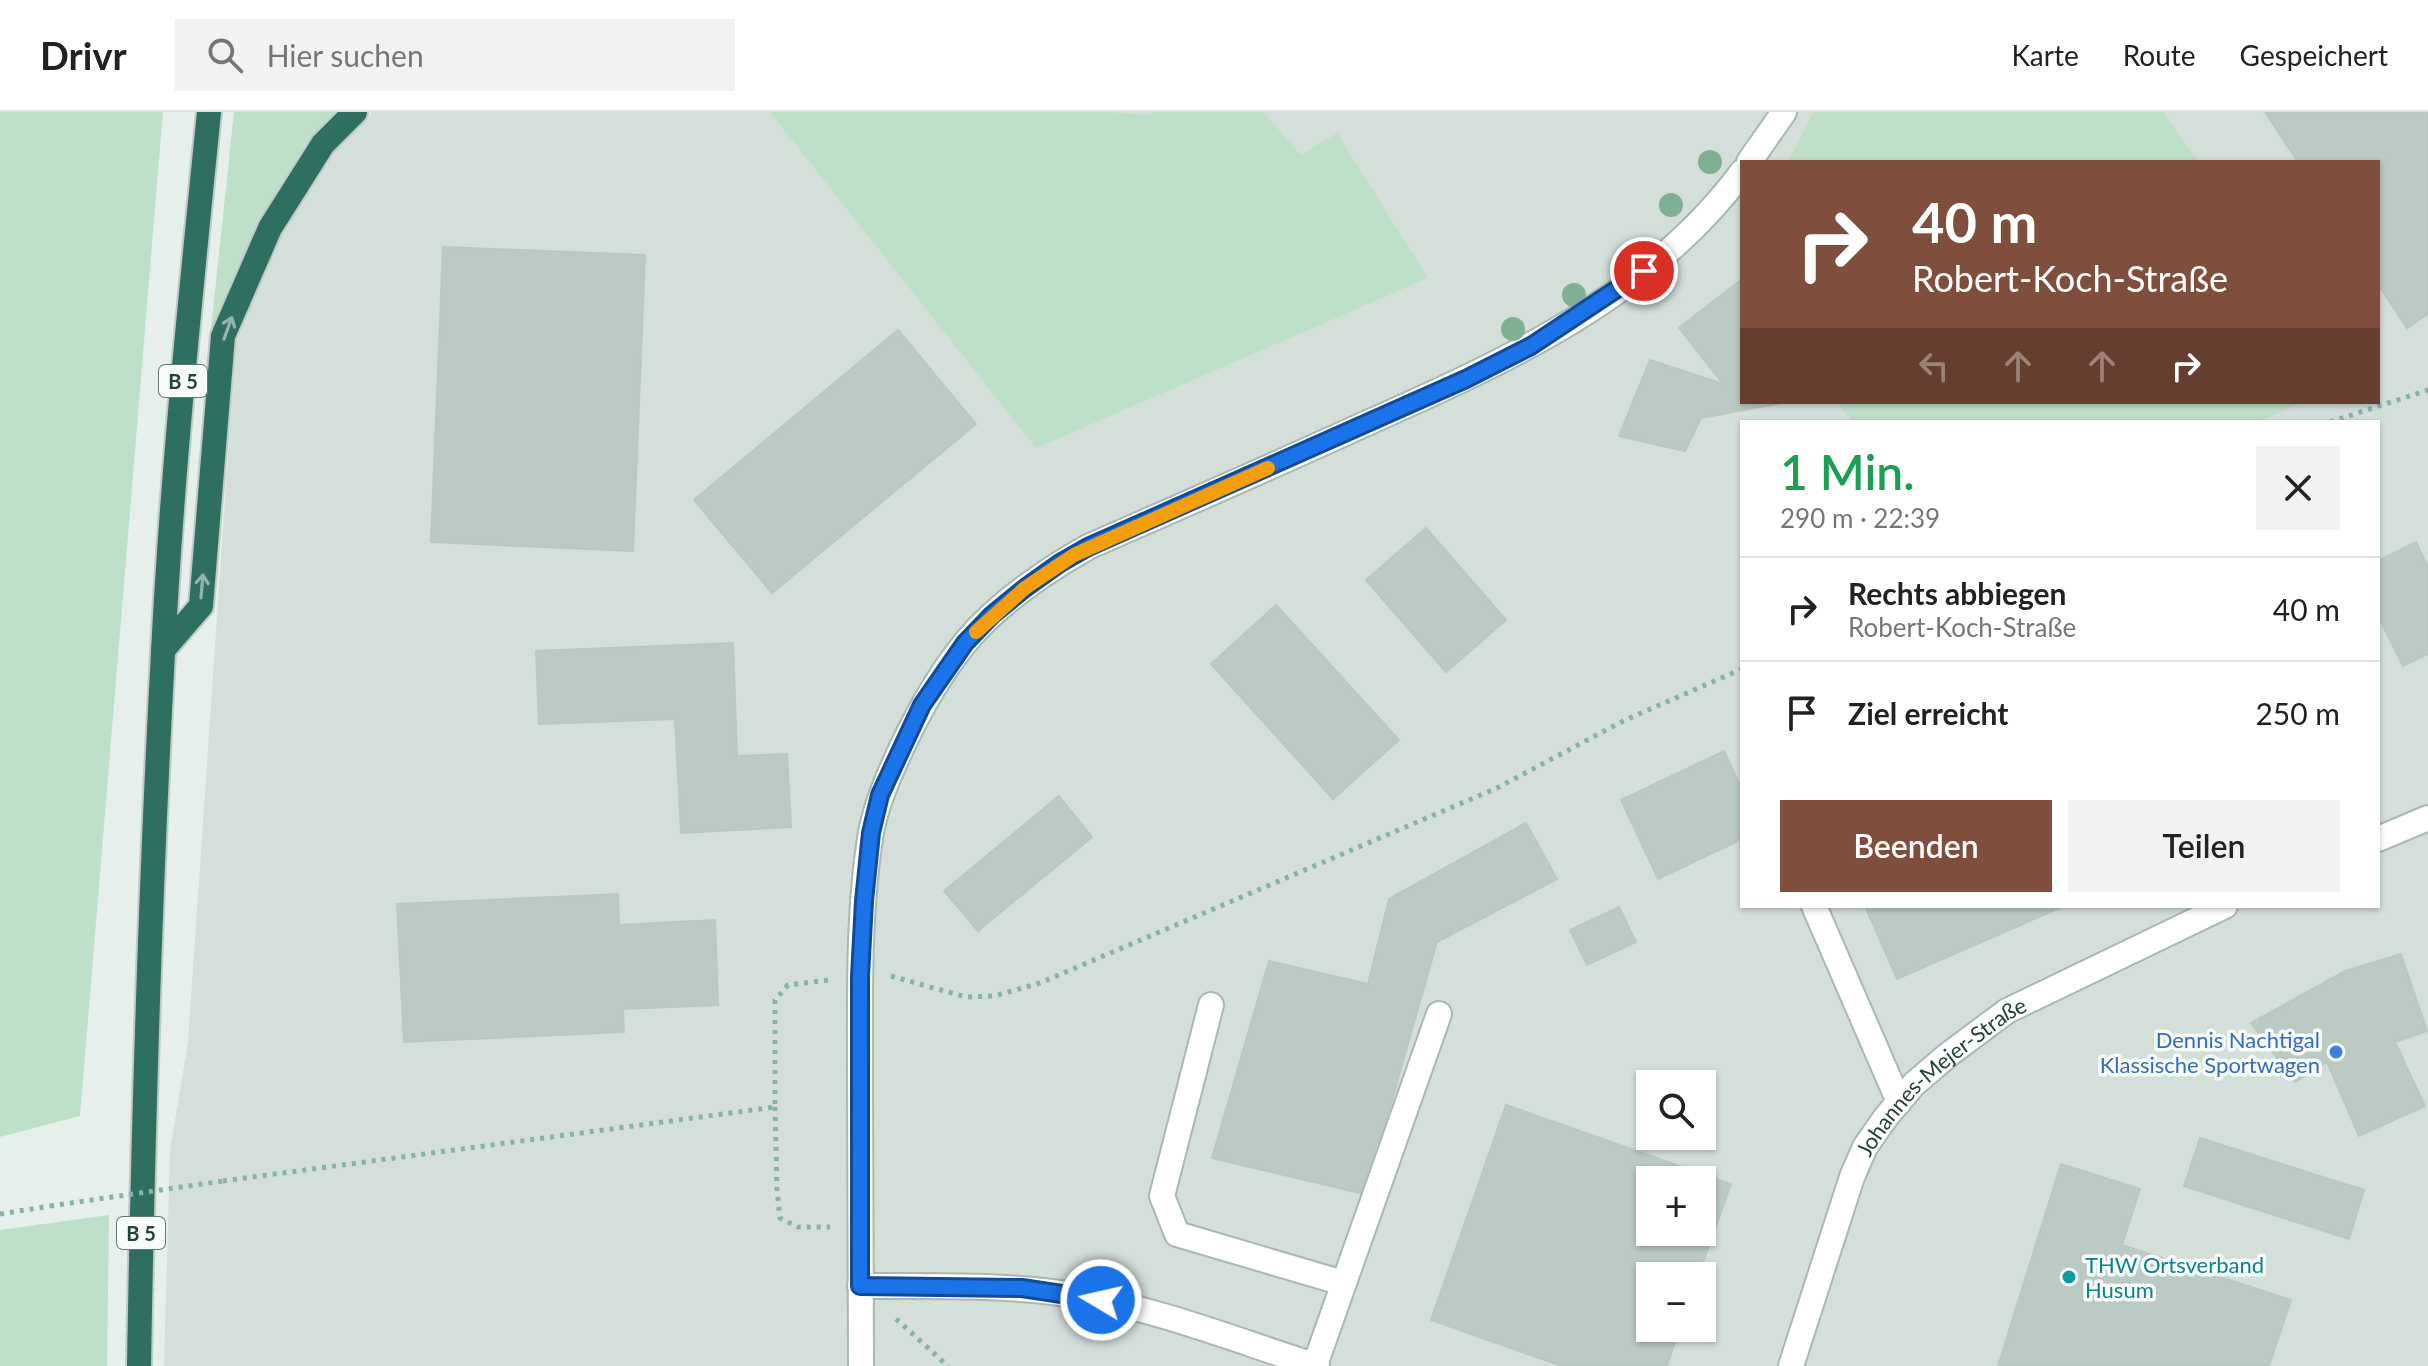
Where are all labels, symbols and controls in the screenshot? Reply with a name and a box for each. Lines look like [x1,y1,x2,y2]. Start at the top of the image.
search box [175,19,735,91]
text: Drivr [40,32,127,78]
icon: search [203,33,247,77]
text: Hier suchen [267,37,424,73]
text: Karte [2011,38,2079,72]
text: Route [2123,38,2196,72]
text: Gespeichert [2240,38,2388,72]
text: 40 m [1912,188,2037,255]
icon: right [1780,192,1884,296]
pin [1610,237,1678,305]
icon: arrive [1622,249,1666,293]
text: Robert-Koch-Straße [1912,256,2228,300]
one-way arrow [221,316,236,341]
icon: left [1912,344,1956,388]
icon: ahead [1996,344,2040,388]
icon: ahead [2080,344,2124,388]
icon: right [2164,344,2208,388]
road number: B 5 [159,365,207,397]
text: 1 Min. [1780,443,1915,500]
button: close [2256,446,2340,530]
text: 290 m · 22:39 [1780,502,1940,534]
one-way arrow [195,573,210,600]
text: Rechts abbiegen [1848,575,2067,611]
icon: right [1780,587,1824,631]
text: 40 m [2273,591,2340,627]
text: Robert-Koch-Straße [1848,611,2076,643]
icon: arrive [1780,691,1824,735]
text: Ziel erreicht [1848,695,2008,731]
text: 250 m [2255,695,2340,731]
button: Beenden [1780,800,2052,892]
button: Teilen [2068,800,2340,892]
street label: Johannes-Mejer-Straße [1849,990,2030,1160]
place label: Dennis Nachtigal Klassische Sportwagen [2100,1026,2320,1078]
marker: Dennis Nachtigal Klassische Sportwagen [2327,1043,2345,1061]
map controls [1636,1070,1716,1342]
button: search [1636,1070,1716,1150]
button: + [1636,1166,1716,1246]
road number: B 5 [117,1217,165,1249]
place label: THW Ortsverband Husum [2085,1251,2264,1303]
position arrow [1059,1258,1143,1342]
button: − [1636,1262,1716,1342]
marker: THW Ortsverband Husum [2060,1268,2078,1286]

